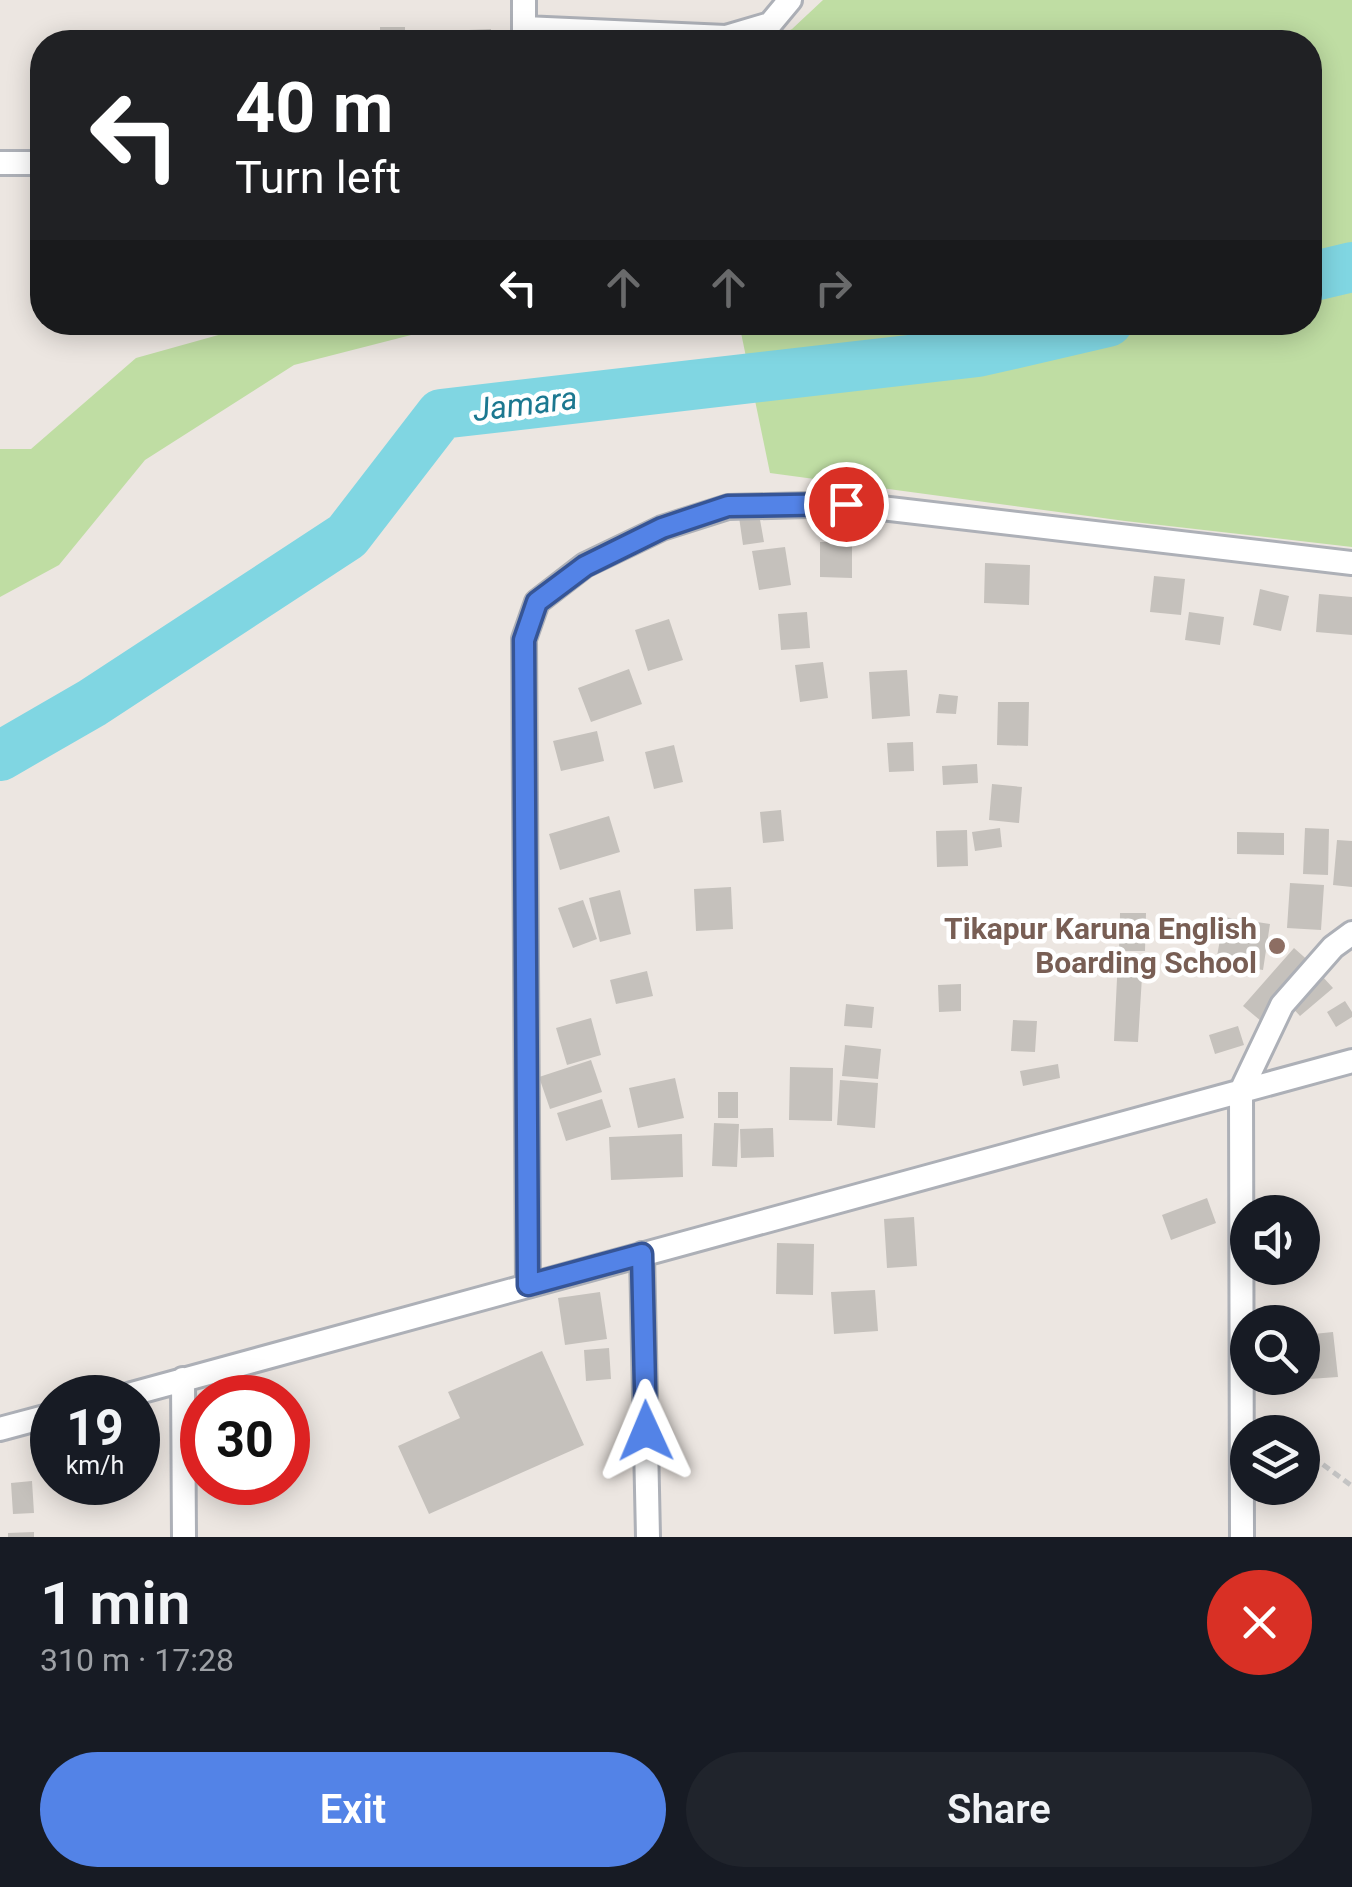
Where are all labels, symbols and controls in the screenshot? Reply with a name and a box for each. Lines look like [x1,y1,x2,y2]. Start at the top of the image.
text: 40 m [235,67,393,149]
icon: left [70,70,200,200]
text: Turn left [235,151,401,204]
icon: left [491,260,546,315]
icon: ahead [596,260,651,315]
icon: ahead [701,260,756,315]
icon: right [806,260,861,315]
water label: Jamara [471,379,579,429]
pin [804,462,889,547]
icon: arrive [819,477,874,532]
place label: Tikapur Karuna English Boarding School [944,911,1257,980]
marker: Tikapur Karuna English Boarding School [1266,935,1288,957]
map controls [1230,1195,1320,1505]
button: sound [1230,1195,1320,1285]
button: search [1230,1305,1320,1395]
speed limit sign: 30 [180,1375,310,1505]
position arrow [594,1379,698,1483]
text: 19 [66,1399,124,1457]
button: layers [1230,1415,1320,1505]
text: km/h [66,1451,124,1480]
text: 1 min [40,1568,190,1639]
button: close [1207,1570,1312,1675]
text: 310 m · 17:28 [40,1641,234,1679]
button: Exit [40,1752,666,1867]
button: Share [686,1752,1312,1867]

